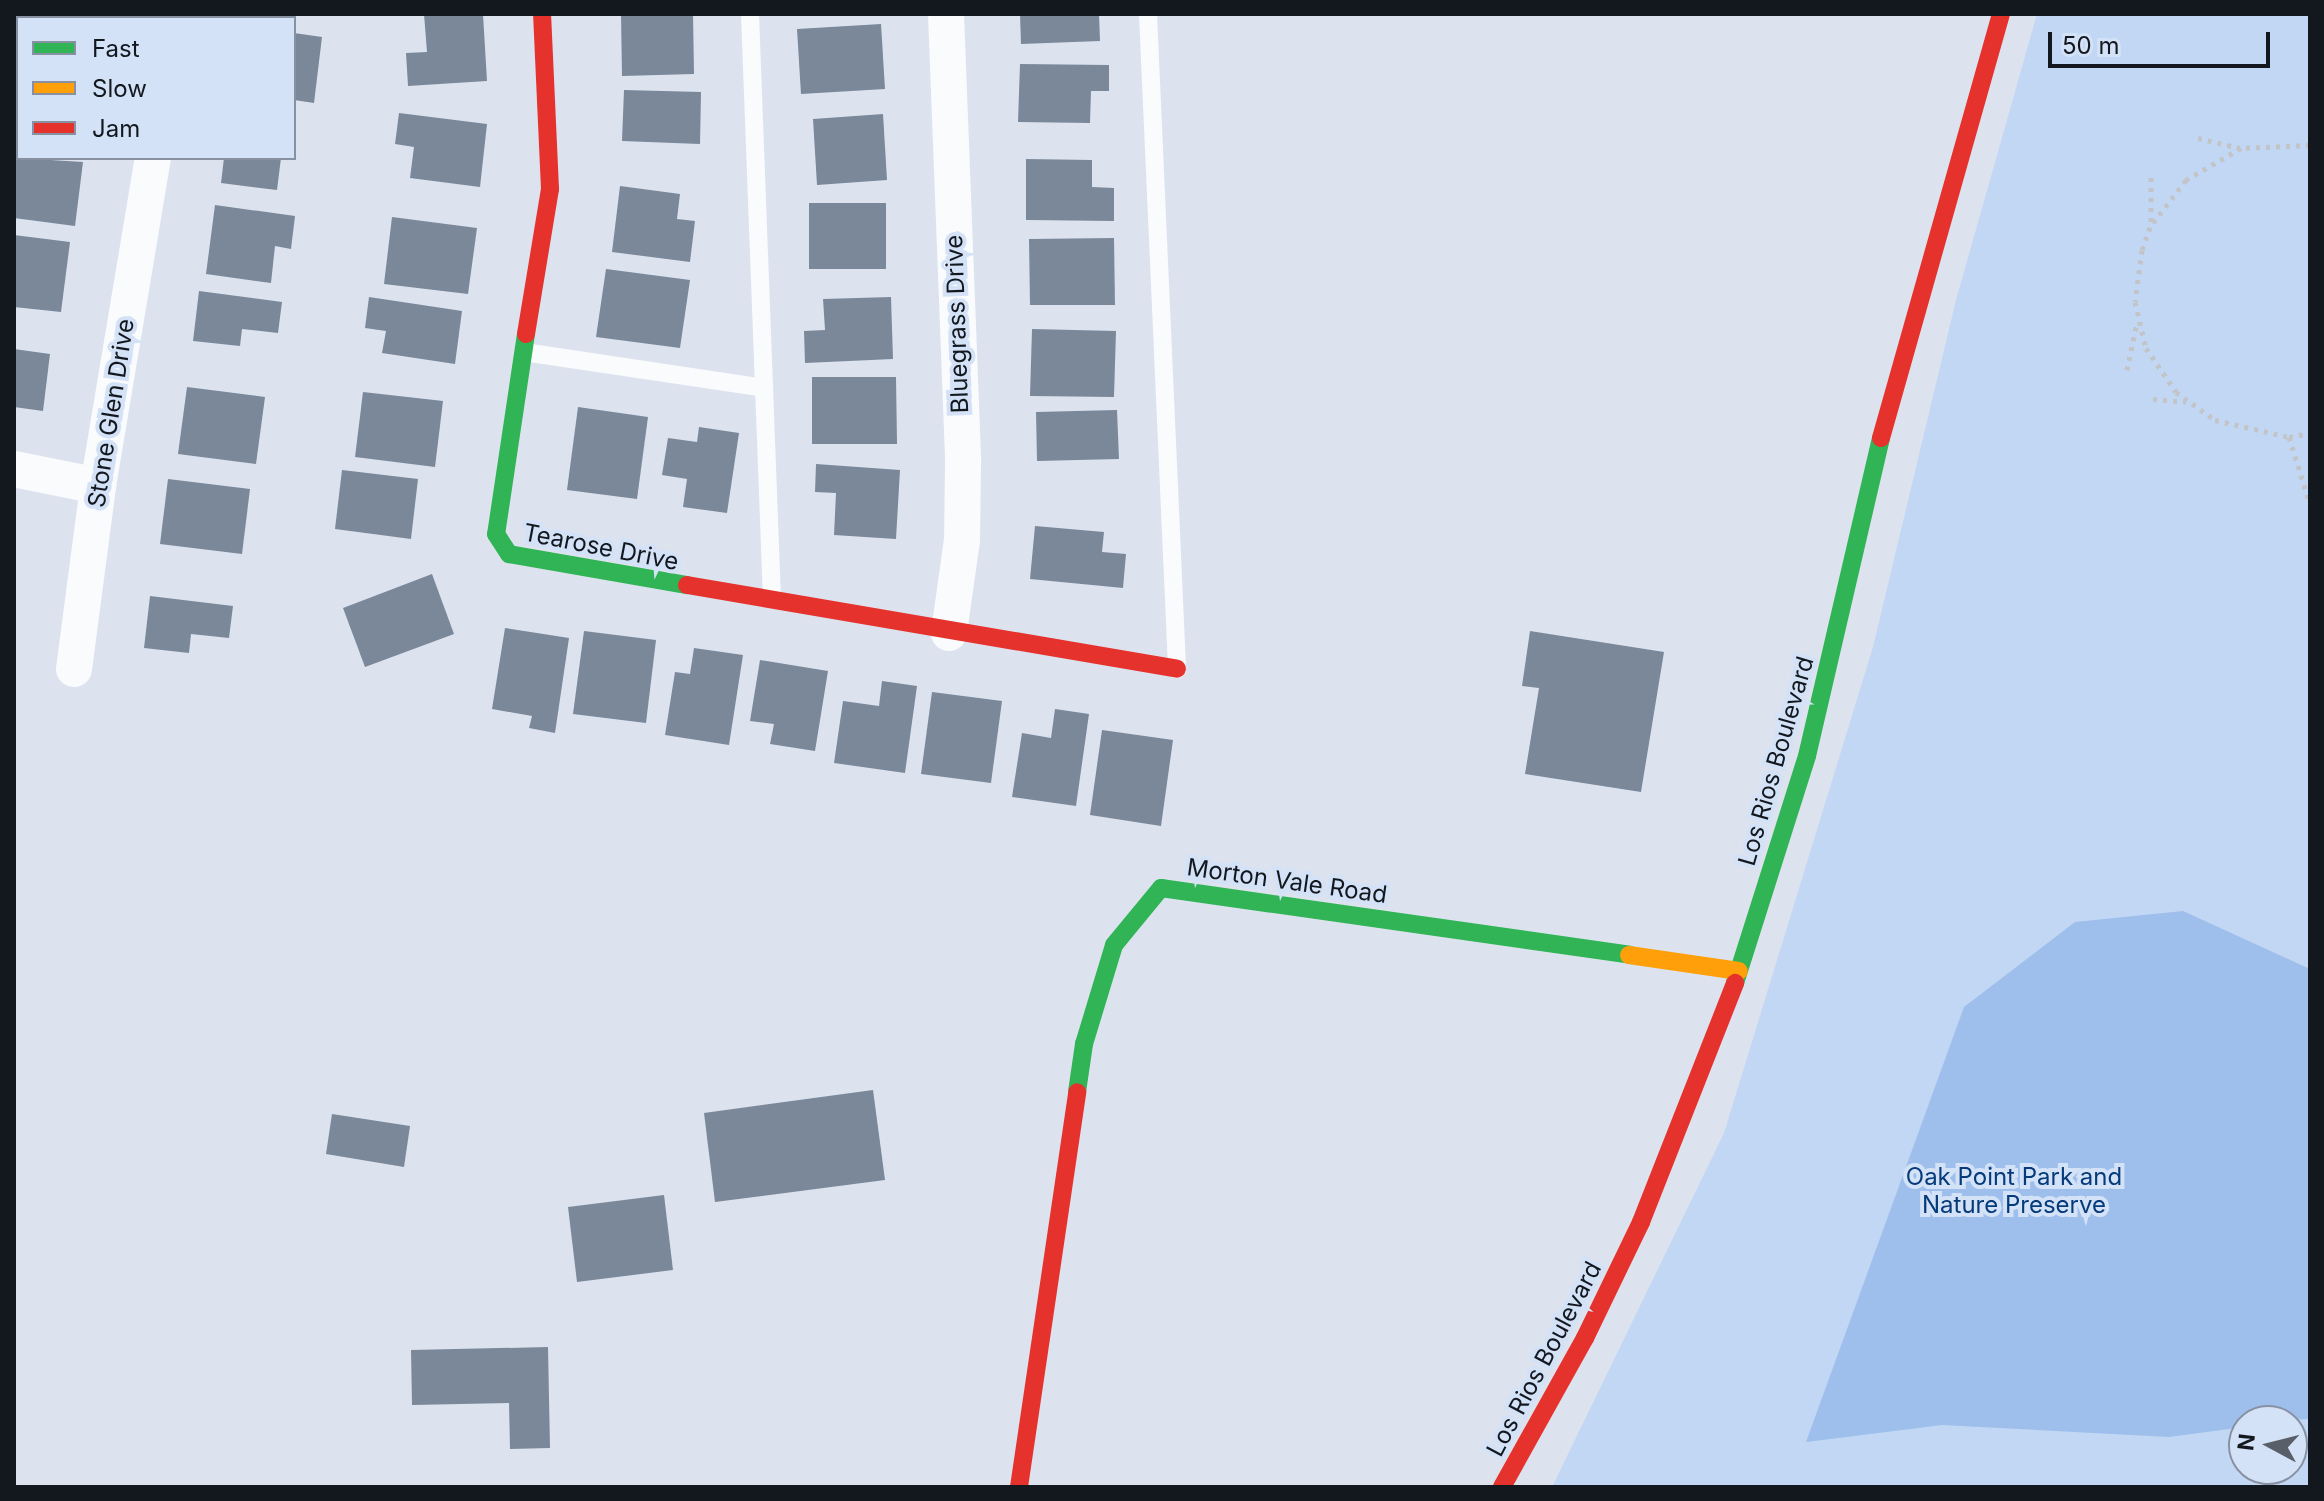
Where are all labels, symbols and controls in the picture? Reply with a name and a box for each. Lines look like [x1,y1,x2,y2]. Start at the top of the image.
legend [16,16,296,160]
scale bar [2052,16,2274,66]
text: 50 m [2062,31,2120,60]
text: Fast [92,34,140,63]
text: Slow [92,74,147,103]
text: Jam [92,114,140,143]
street label: Bluegrass Drive [939,234,975,414]
street label: Stone Glen Drive [82,317,140,509]
street label: Tearose Drive [521,518,681,576]
street label: Los Rios Boulevard [1732,653,1820,869]
street label: Morton Vale Road [1185,853,1389,909]
park label: Oak Point Park and Nature Preserve [1906,1163,2122,1219]
street label: Los Rios Boulevard [1481,1257,1607,1461]
north arrow [2228,1405,2308,1485]
text: N [2232,1432,2260,1452]

